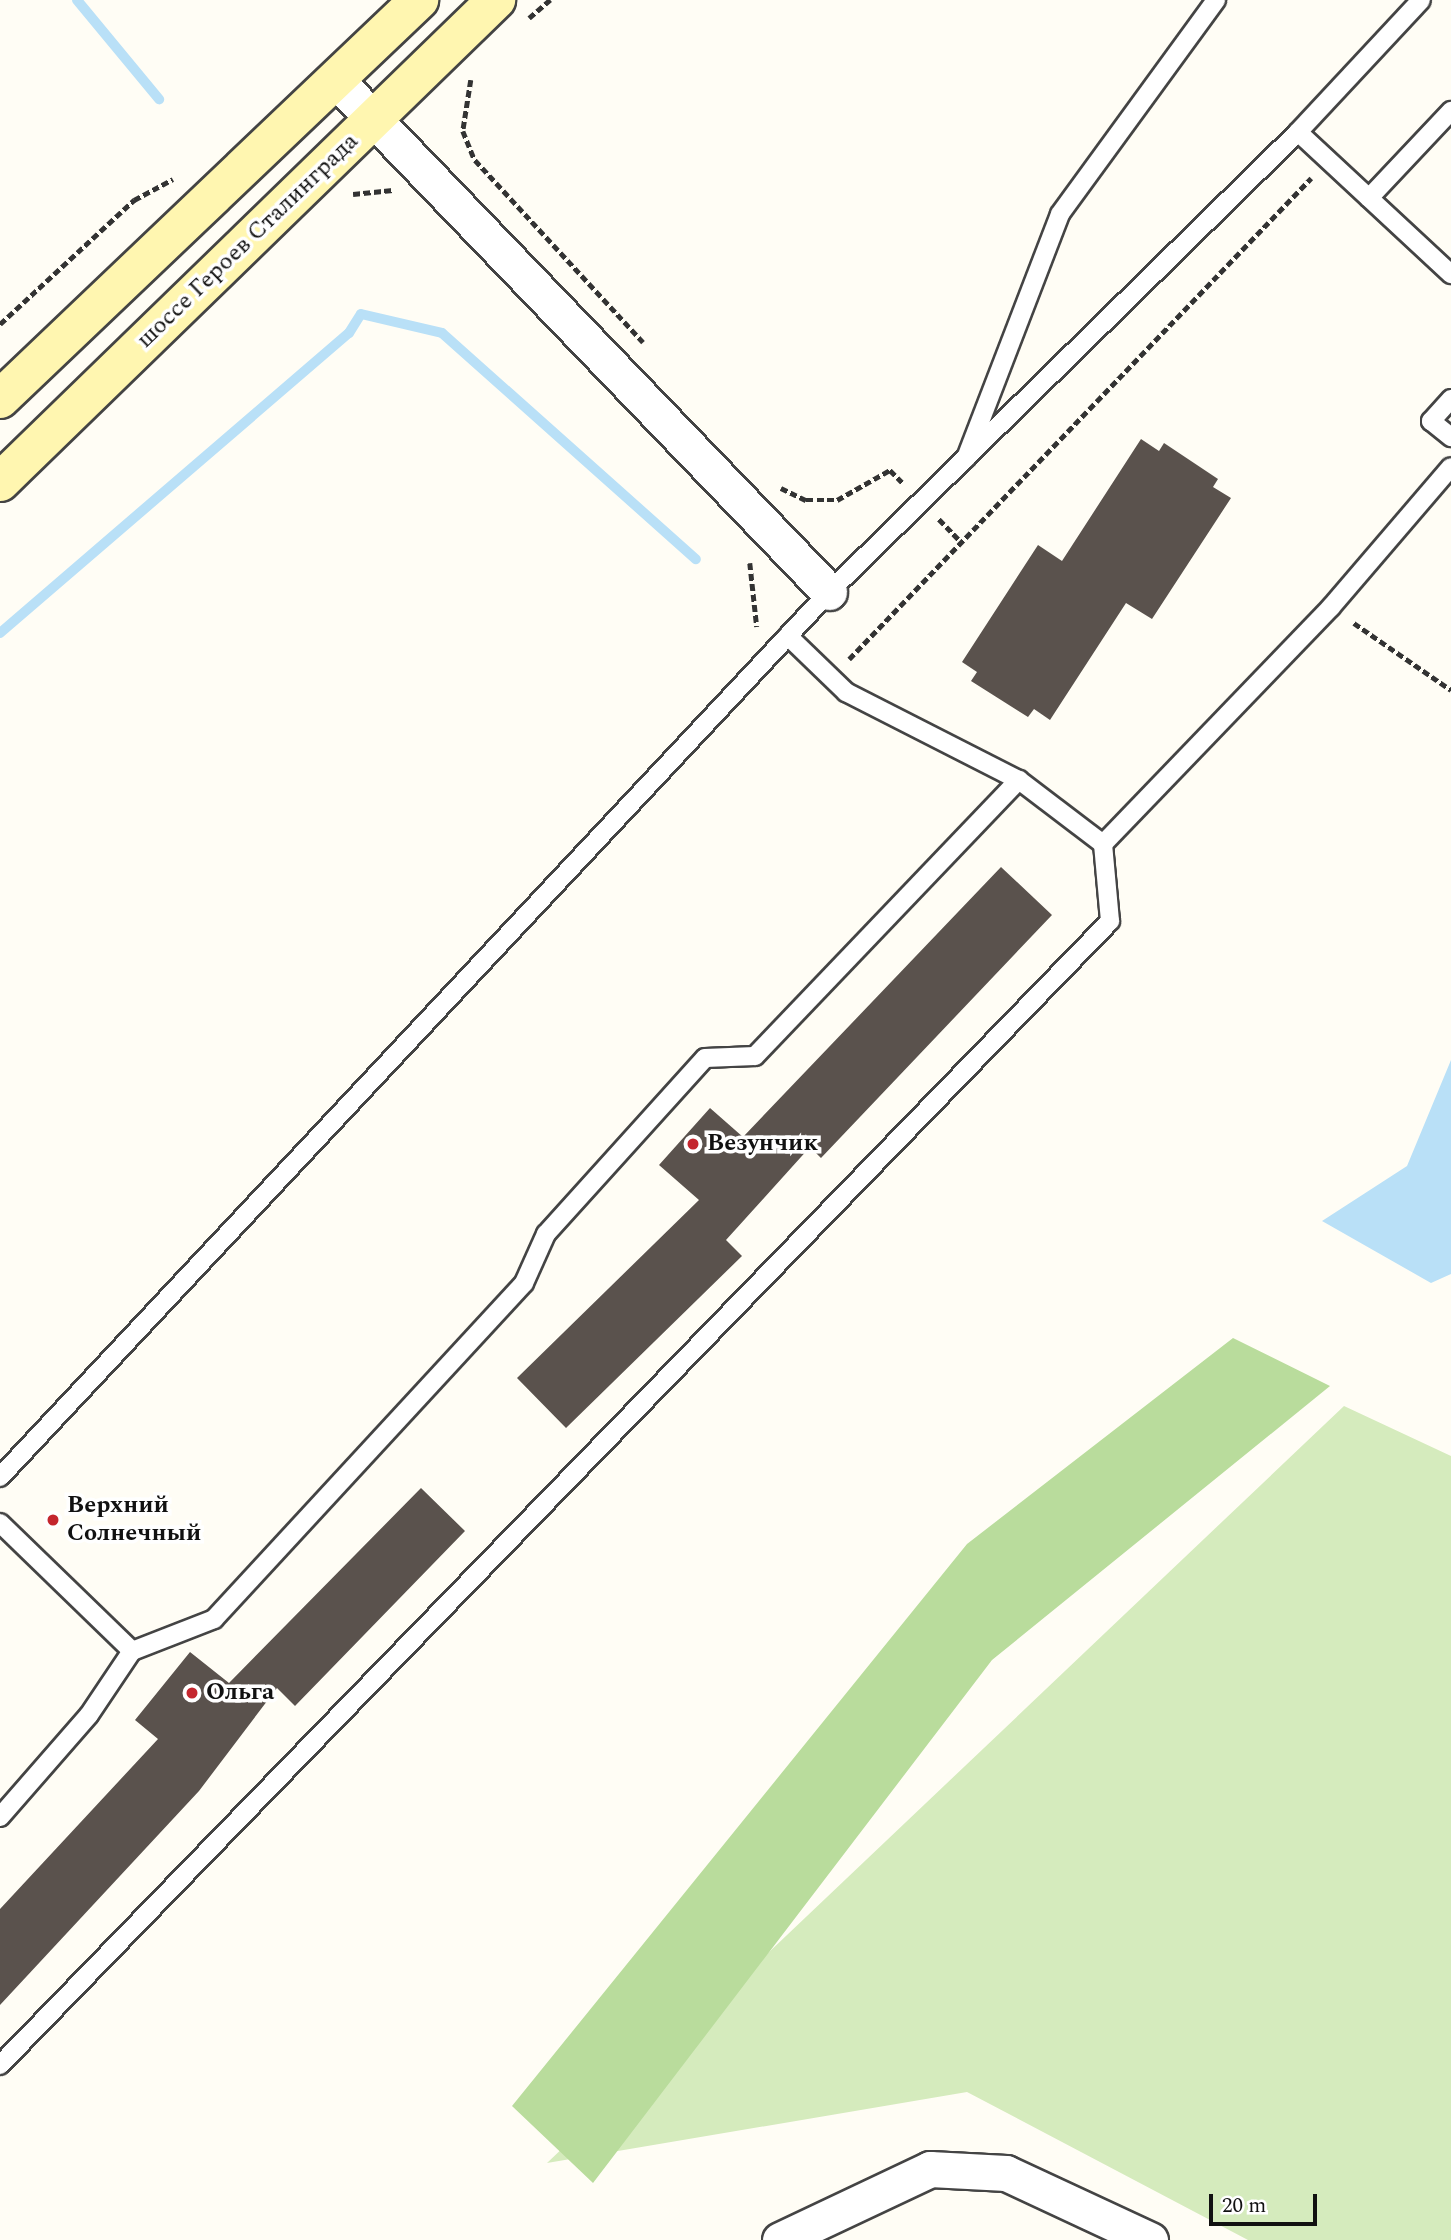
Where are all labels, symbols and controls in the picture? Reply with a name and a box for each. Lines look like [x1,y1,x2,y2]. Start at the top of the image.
street label: шоссе Героев Сталинграда [131,127,365,355]
place label: Везунчик [707,1130,818,1158]
marker: Везунчик [685,1136,701,1152]
place label: Верхний Солнечный [67,1492,201,1548]
marker: Верхний Солнечный [45,1512,61,1528]
place label: Ольга [206,1679,274,1707]
marker: Ольга [184,1685,200,1701]
scale bar [1213,2180,1322,2224]
text: 20 m [1222,2190,1266,2222]

